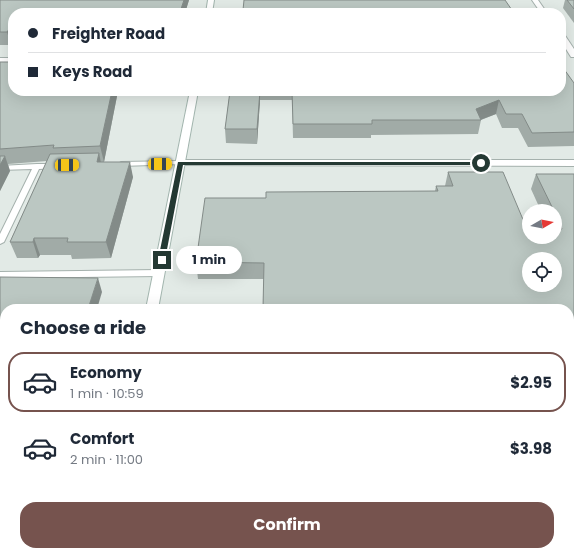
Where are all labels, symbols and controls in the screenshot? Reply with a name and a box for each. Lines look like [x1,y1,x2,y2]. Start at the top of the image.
text: Freighter Road [52,23,165,44]
text: Keys Road [52,61,132,82]
route start [472,154,490,172]
car [148,158,172,170]
car [55,159,79,171]
north arrow [522,204,562,244]
map controls [522,204,562,292]
callout: 1 min [176,246,242,274]
text: 1 min [192,250,226,269]
route end [153,251,171,269]
button: locate [522,252,562,292]
text: Choose a ride [20,315,146,340]
text: Economy [70,362,142,383]
icon: car [22,364,58,400]
text: $2.95 [510,372,552,393]
text: 1 min · 10:59 [70,384,144,403]
text: Comfort [70,428,134,449]
icon: car [22,430,58,466]
text: $3.98 [510,438,552,459]
text: 2 min · 11:00 [70,450,143,469]
button: Confirm [20,502,554,548]

